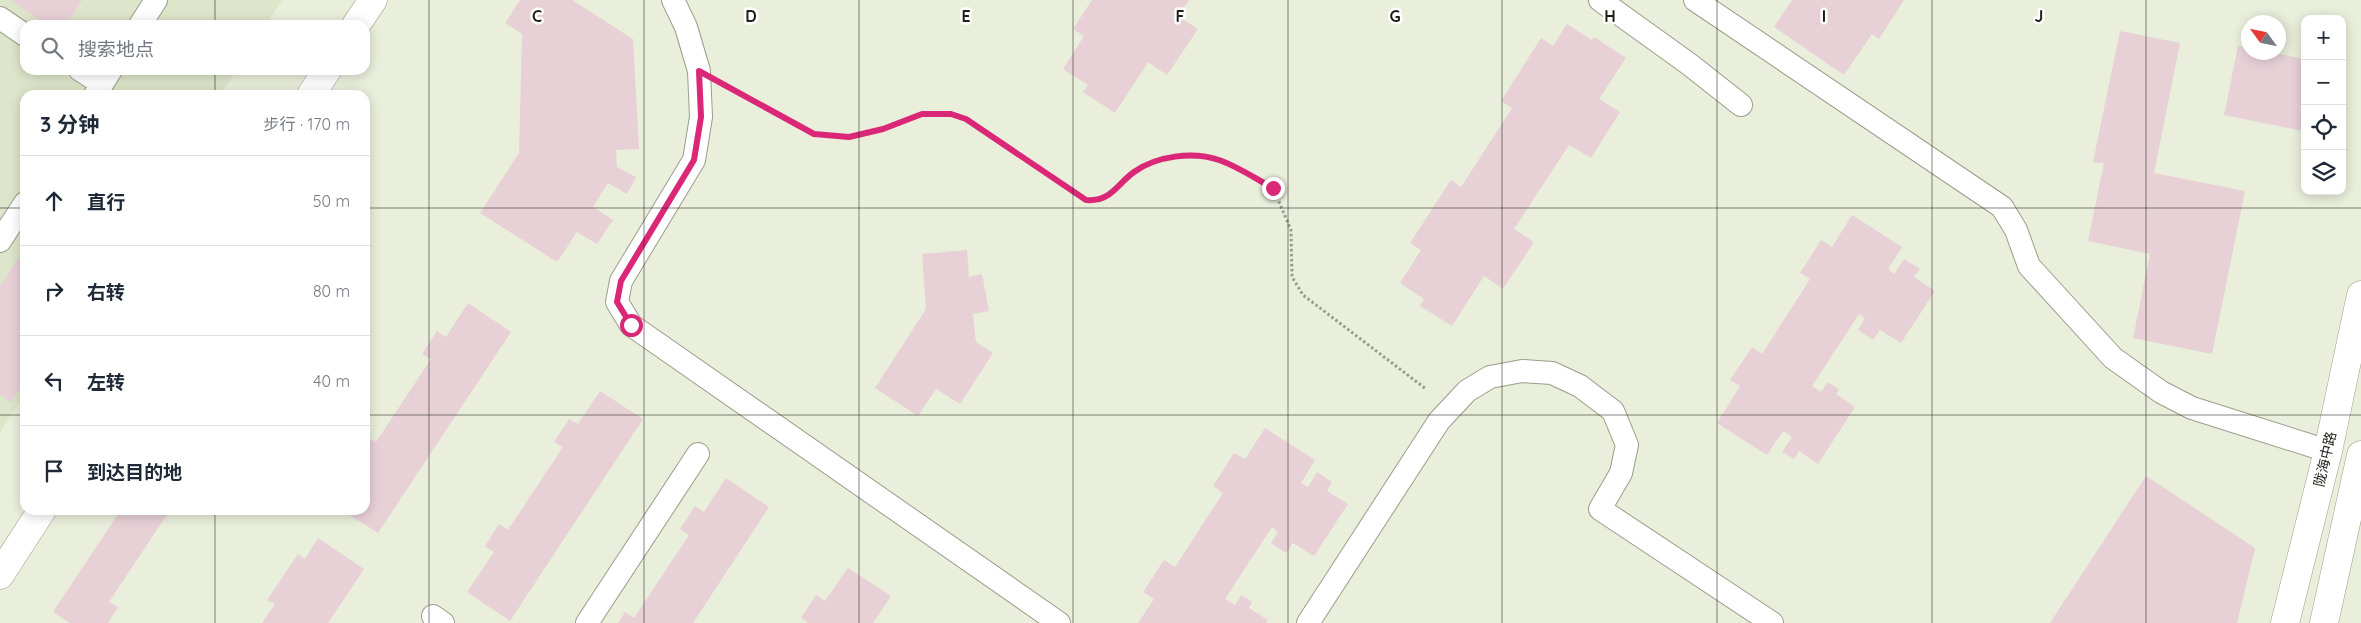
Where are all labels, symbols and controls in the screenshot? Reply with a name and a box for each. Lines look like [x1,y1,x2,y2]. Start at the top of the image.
text: C [532,6,542,26]
text: D [745,6,757,26]
text: E [961,6,971,26]
text: F [1176,6,1185,26]
text: G [1389,6,1401,26]
text: H [1604,6,1616,26]
text: I [1822,6,1826,26]
text: J [2035,6,2043,26]
north arrow [2241,15,2286,60]
map controls [2301,15,2346,195]
button: + [2301,15,2346,60]
search box [20,20,370,75]
icon: search [38,34,66,62]
text: 搜索地点 [78,37,154,61]
button: − [2301,60,2346,105]
button: locate [2301,105,2346,150]
text: 3 分钟 [40,111,99,137]
text: 步行 · 170 m [264,114,350,134]
button: layers [2301,150,2346,195]
route end [1262,177,1285,200]
icon: ahead [40,187,68,215]
text: 直行 [87,190,125,214]
text: 50 m [313,191,350,211]
icon: right [40,277,68,305]
text: 右转 [87,280,125,304]
text: 80 m [313,281,350,301]
route start [620,314,643,337]
icon: left [40,367,68,395]
text: 左转 [87,370,125,394]
text: 40 m [313,371,350,391]
street label: 陇海中路 [2310,430,2340,488]
icon: arrive [40,457,68,485]
text: 到达目的地 [87,460,182,484]

